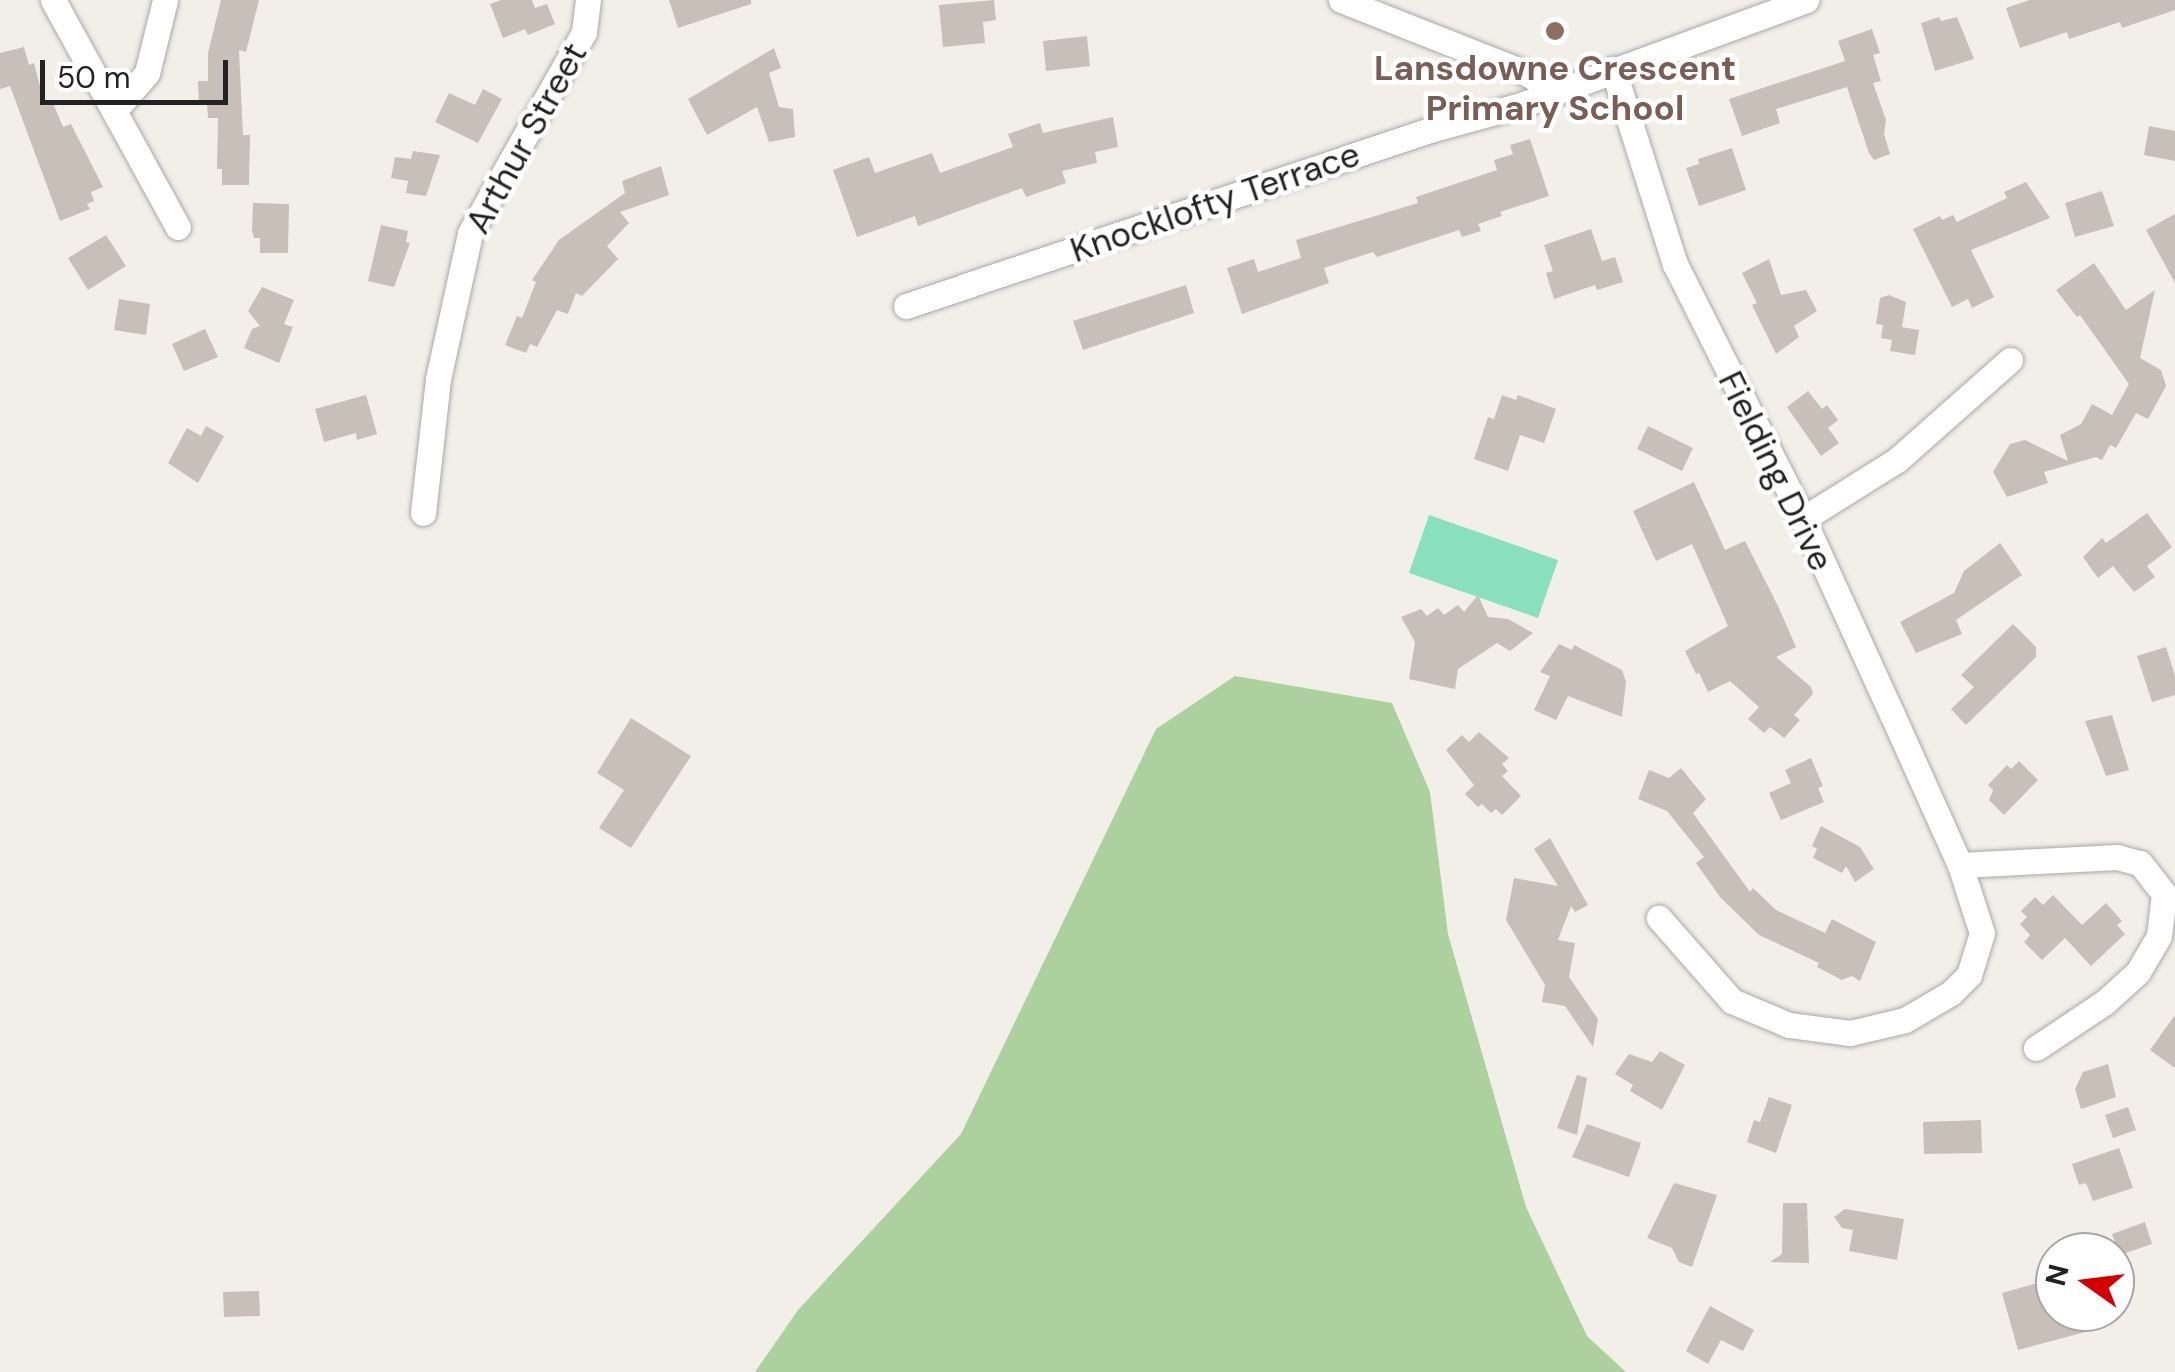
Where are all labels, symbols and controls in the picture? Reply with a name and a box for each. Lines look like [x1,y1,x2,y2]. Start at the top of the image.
marker: Lansdowne Crescent Primary School [1544,20,1566,42]
street label: Arthur Street [456,35,596,241]
scale bar [45,40,232,102]
place label: Lansdowne Crescent Primary School [1374,47,1736,129]
text: 50 m [57,58,131,97]
street label: Knocklofty Terrace [1065,133,1365,271]
street label: Fielding Drive [1710,364,1842,578]
north arrow [2035,1232,2135,1332]
text: N [2037,1261,2078,1289]

